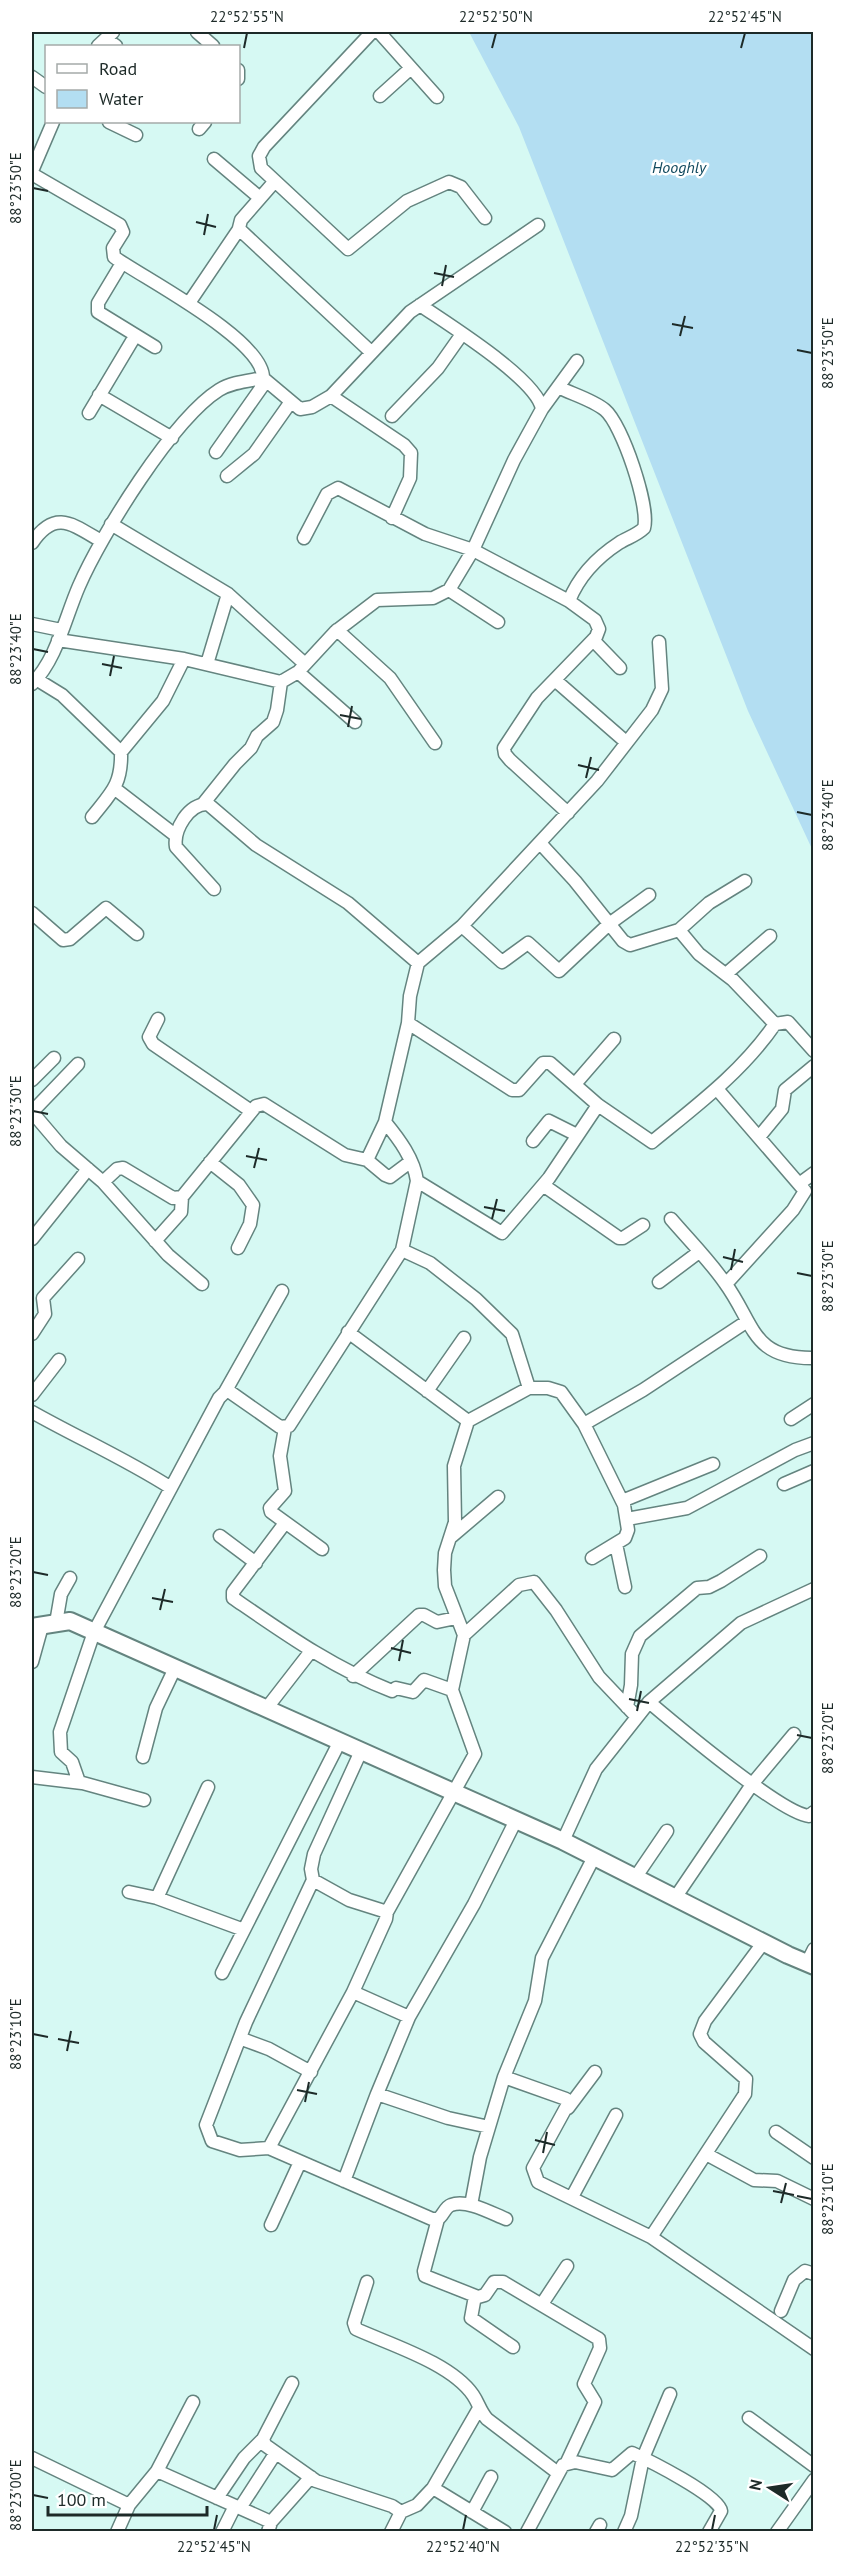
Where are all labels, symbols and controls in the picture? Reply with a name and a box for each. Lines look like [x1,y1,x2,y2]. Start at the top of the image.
text: 22°52'55"N [210,7,284,26]
text: 22°52'50"N [459,7,533,26]
text: 22°52'45"N [708,7,782,26]
legend [45,45,240,123]
text: Road [99,57,137,80]
text: Water [99,87,143,110]
text: 88°23'50"E [6,152,25,224]
water label: Hooghly [652,157,707,177]
text: 88°23'50"E [818,317,837,389]
text: 88°23'40"E [6,613,25,685]
text: 88°23'40"E [818,779,837,851]
text: 88°23'30"E [6,1075,25,1147]
text: 88°23'30"E [818,1240,837,1312]
text: 88°23'20"E [6,1536,25,1608]
text: 88°23'20"E [818,1702,837,1774]
text: 88°23'10"E [6,1998,25,2070]
text: 88°23'10"E [818,2163,837,2235]
north arrow [740,2458,800,2518]
text: 88°23'00"E [6,2459,25,2531]
text: N [744,2478,766,2492]
scale bar [48,2479,207,2517]
text: 100 m [57,2488,106,2511]
text: 22°52'45"N [177,2537,251,2556]
text: 22°52'40"N [426,2537,500,2556]
text: 22°52'35"N [675,2537,749,2556]

